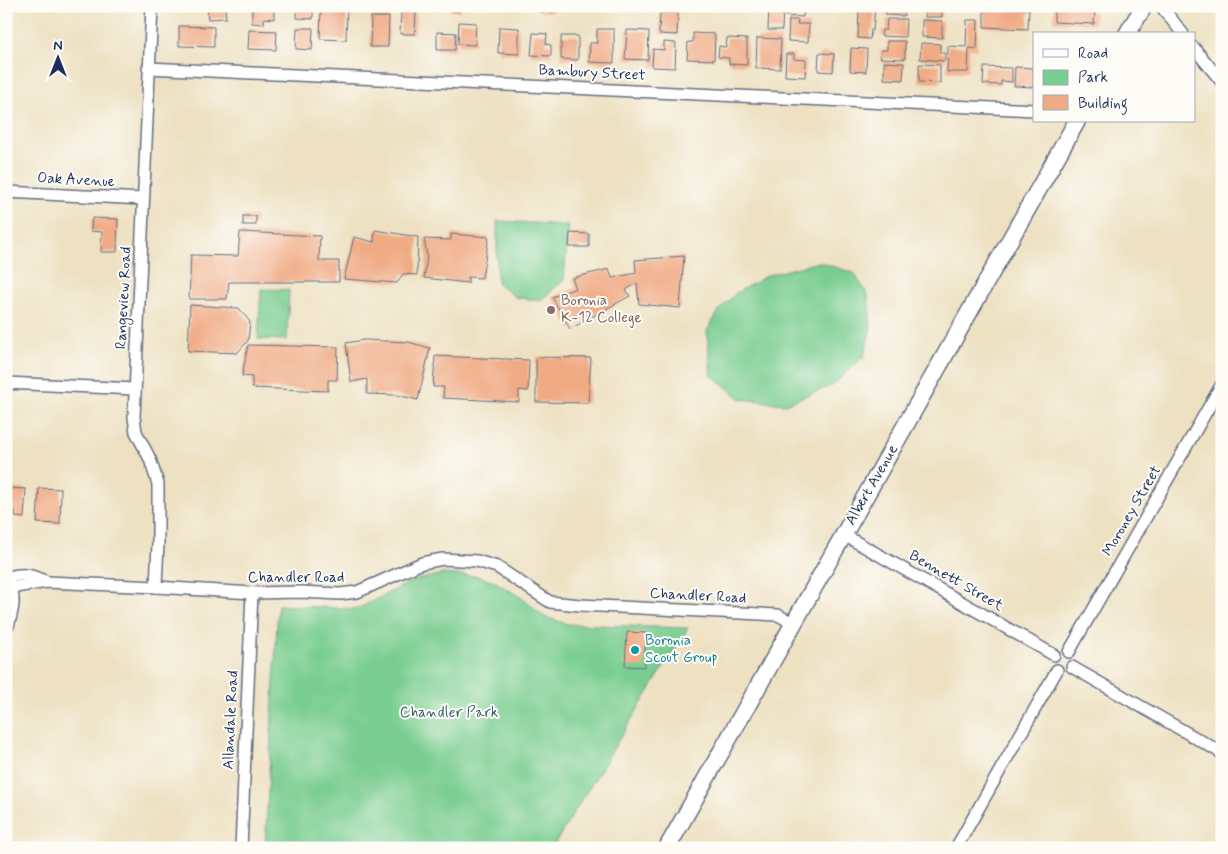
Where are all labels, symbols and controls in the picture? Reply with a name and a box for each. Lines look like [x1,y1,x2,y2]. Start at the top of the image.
north arrow [32,32,82,82]
legend [1033,32,1196,122]
text: N [53,37,63,55]
text: Road [1078,44,1108,64]
street label: Bambury Street [538,60,646,86]
text: Park [1078,68,1108,88]
text: Building [1078,94,1128,115]
street label: Oak Avenue [37,168,115,192]
street label: Rangeview Road [111,246,138,350]
place label: Boronia K-12 College [561,291,642,328]
marker: Boronia K-12 College [545,304,557,316]
street label: Albert Avenue [841,441,903,529]
street label: Moroney Street [1098,462,1166,560]
street label: Bennett Street [905,546,1007,616]
street label: Chandler Road [248,568,344,588]
street label: Chandler Road [649,583,747,609]
place label: Boronia Scout Group [645,631,718,668]
marker: Boronia Scout Group [629,644,641,656]
street label: Allandale Road [218,670,244,770]
park label: Chandler Park [400,703,498,723]

